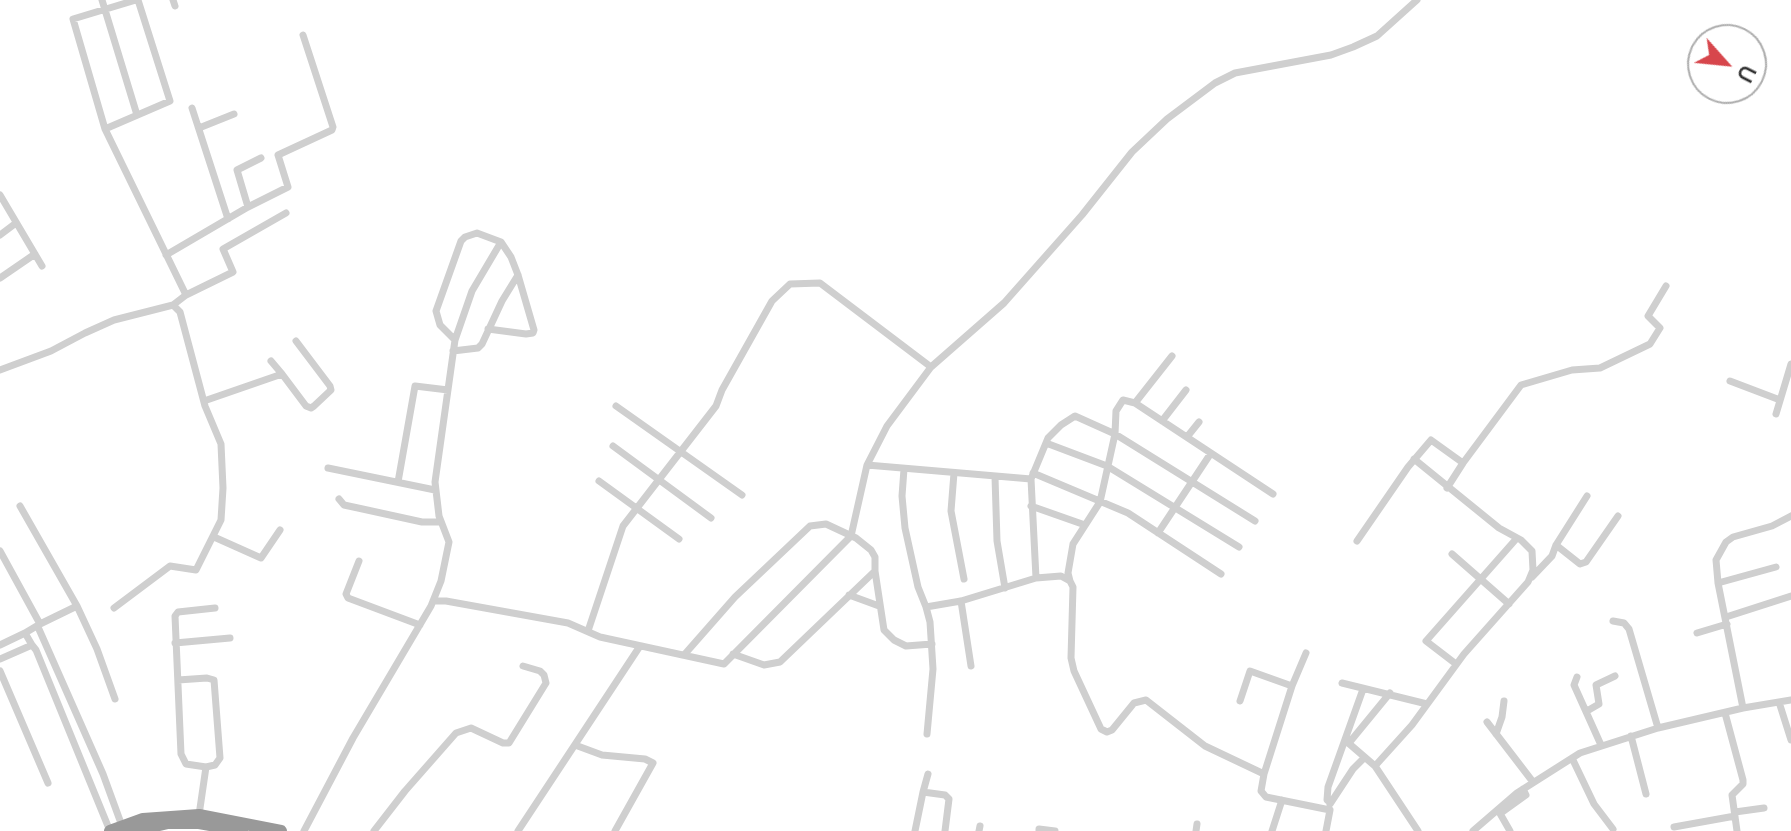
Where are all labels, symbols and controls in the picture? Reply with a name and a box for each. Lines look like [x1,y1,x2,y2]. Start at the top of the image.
north arrow [1687,24,1767,104]
text: U [1730,60,1764,88]

